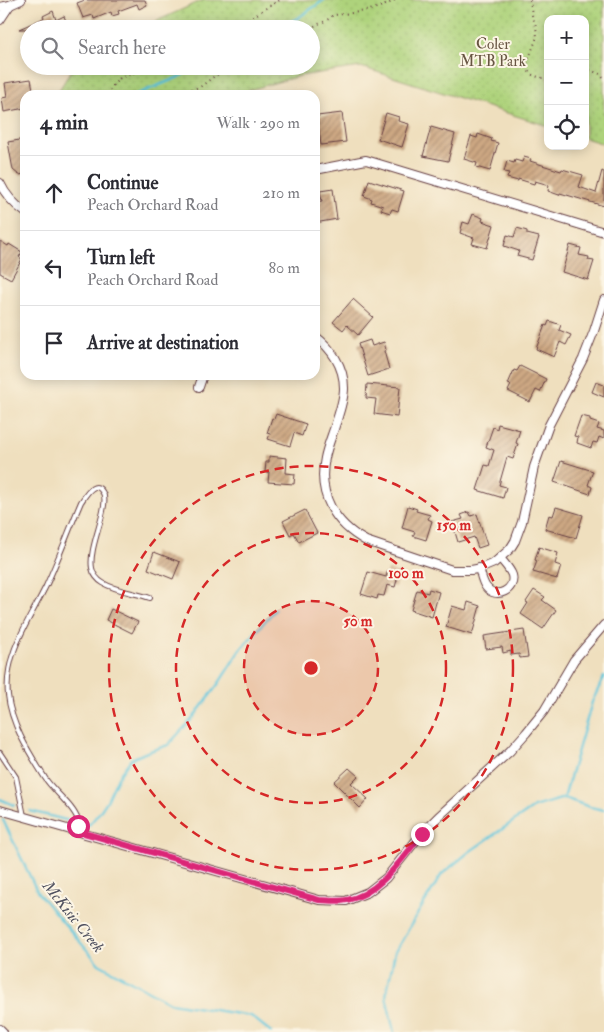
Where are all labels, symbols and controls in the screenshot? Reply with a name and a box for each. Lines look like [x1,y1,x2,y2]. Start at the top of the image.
map controls [544,15,589,150]
button: + [544,15,589,60]
search box [20,20,320,75]
icon: search [38,34,66,62]
park label: Coler MTB Park [460,35,526,71]
text: Search here [78,36,166,60]
button: − [544,60,589,105]
button: locate [544,105,589,150]
text: 4 min [40,109,88,136]
text: Walk · 290 m [217,113,300,133]
text: Continue [87,171,158,195]
icon: ahead [40,179,68,207]
text: 210 m [262,183,300,203]
text: Peach Orchard Road [87,195,218,215]
text: Turn left [87,246,155,270]
icon: left [40,254,68,282]
text: 80 m [269,258,300,278]
text: Peach Orchard Road [87,270,218,290]
icon: arrive [40,329,68,357]
text: Arrive at destination [87,331,239,355]
text: 150 m [437,516,471,535]
text: 100 m [388,564,424,583]
text: 50 m [344,612,373,631]
centre of rings [302,659,320,677]
route start [67,815,90,838]
route end [411,823,434,846]
water label: McKisic Creek [37,876,109,957]

